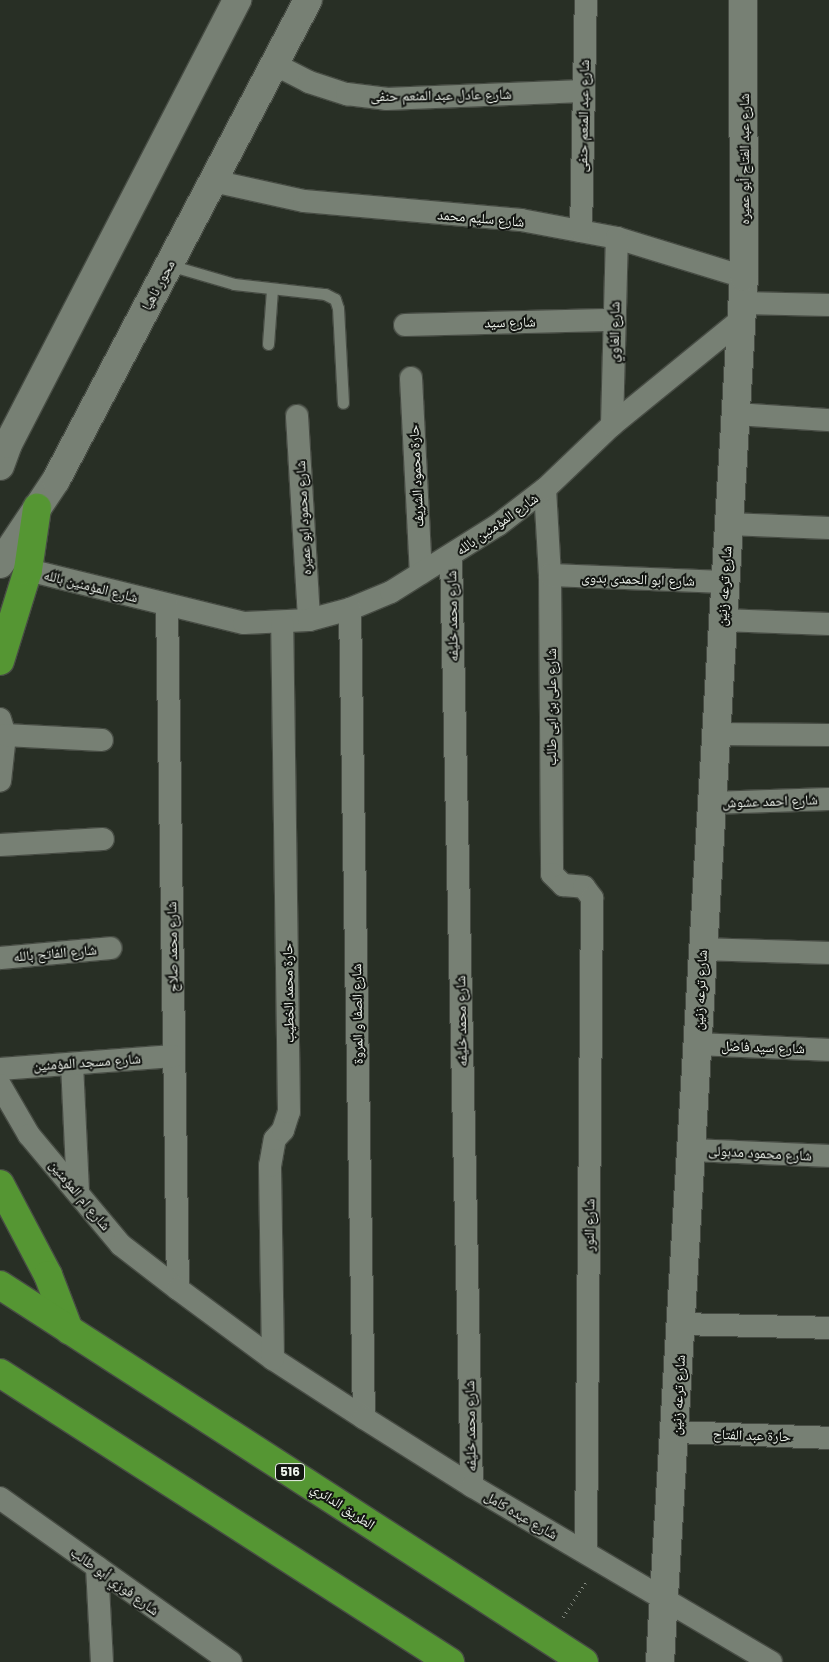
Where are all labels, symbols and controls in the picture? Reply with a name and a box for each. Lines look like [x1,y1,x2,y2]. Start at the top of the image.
street label: شارع عبد المنعم حنفى [574,59,592,173]
street label: شارع عادل عبد المنعم حنفى [370,85,512,105]
street label: شارع عبد الفتاح أبو عميره [736,93,752,225]
street label: شارع سليم محمد [437,206,525,230]
street label: محور ناهيا [138,257,178,313]
street label: شارع الغاوي [605,301,623,363]
street label: شارع سيد [484,313,536,331]
street label: حارة محمود الشريف [405,424,427,528]
street label: شارع محمود ابو عميره [292,460,314,576]
street label: شارع المؤمنين بالله [453,489,541,559]
street label: شارع ترعه زنين [713,545,735,627]
street label: شارع المؤمنين بالله [42,566,140,606]
street label: شارع ابو الحمدى بدوى [581,569,695,589]
street label: شارع محمد خليفه [443,570,461,662]
street label: شارع على بن ابى طالب [543,648,559,766]
street label: شارع احمد عشوش [722,791,818,811]
street label: شارع محمد صلاح [163,902,181,992]
street label: شارع الفاتح بالله [13,941,97,965]
street label: حارة محمد الخطيب [279,943,297,1043]
street label: شارع ترعه زنين [690,949,710,1031]
street label: شارع الصفا و المروة [348,964,366,1064]
street label: شارع محمد خليفه [452,975,470,1067]
street label: شارع سيد فاضل [721,1037,805,1057]
street label: شارع مسجد المؤمنين [33,1050,141,1074]
street label: شارع محمود مدبولى [708,1142,812,1164]
street label: شارع ام المؤمنين [46,1156,114,1234]
street label: شارع النور [580,1199,598,1251]
street label: شارع ترعه زنين [668,1354,688,1436]
street label: شارع محمد خليفه [461,1380,479,1472]
street label: حارة عبد الفتاح [713,1425,791,1445]
road number: 516 [275,1462,305,1481]
street label: الطريق الدائري [308,1479,378,1533]
street label: شارع عبده كامل [481,1487,561,1543]
street label: شارع فوزي أبو طالب [67,1543,163,1619]

